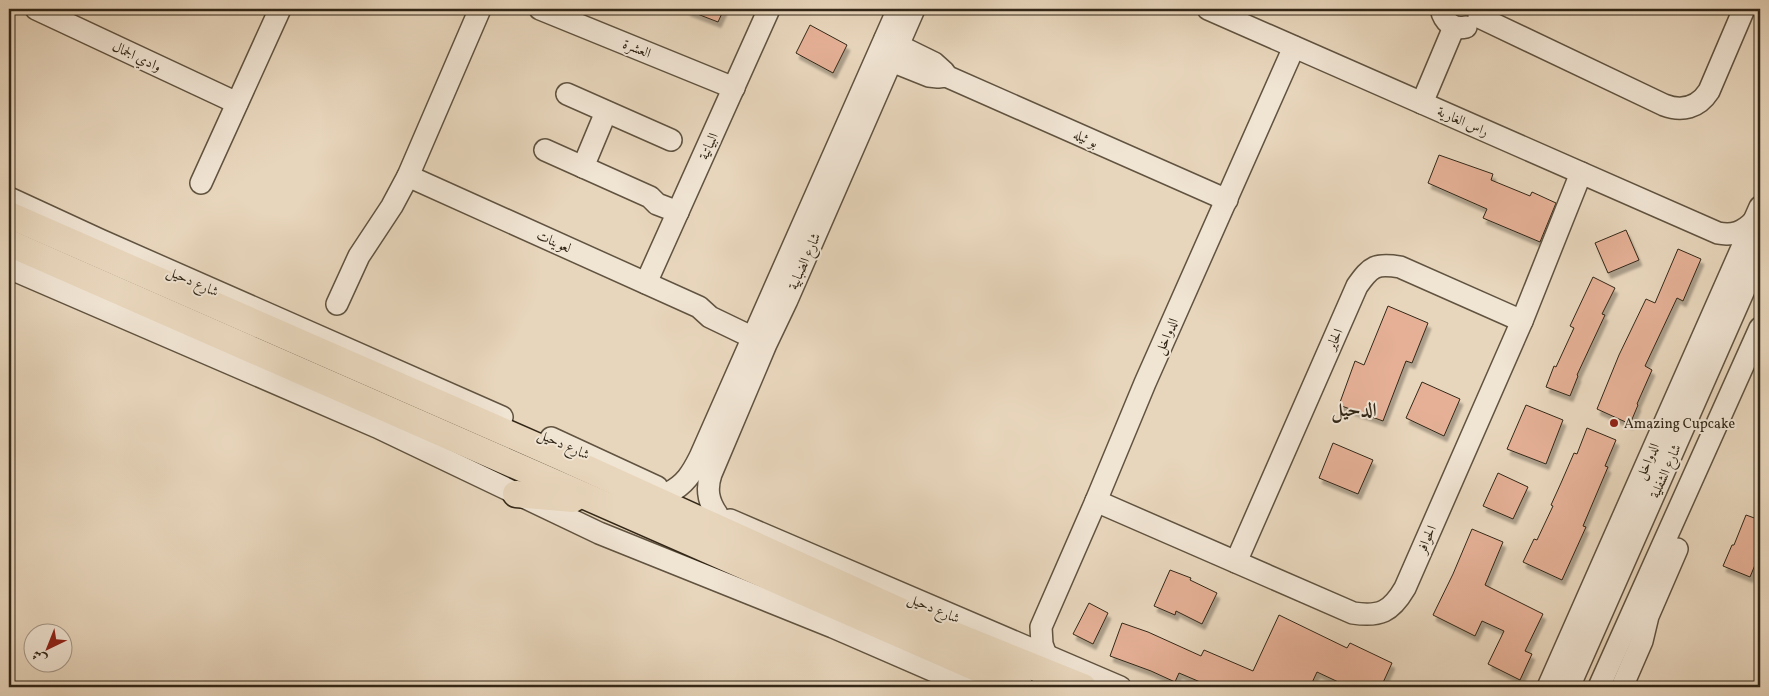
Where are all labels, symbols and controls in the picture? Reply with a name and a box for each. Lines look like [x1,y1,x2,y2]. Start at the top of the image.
street label: العشرة [620,35,653,64]
street label: وادي الجمال [108,38,164,78]
street label: راس الغارية [1434,103,1491,142]
street label: بو ثيله [1070,126,1101,153]
street label: البياتية [695,130,724,163]
street label: لعوينات [533,226,574,258]
street label: شارع الضبابية [784,230,827,293]
street label: شارع دحيل [163,263,221,303]
street label: الدواخل [1151,315,1184,358]
street label: الحاير [1321,326,1348,355]
district label: الدحيل [1331,398,1377,424]
place label: Amazing Cupcake [1624,415,1735,434]
marker: Amazing Cupcake [1608,417,1620,429]
street label: شارع دحيل [534,426,592,466]
street label: الدواخل [1632,440,1665,483]
street label: شارع الشفلية [1646,442,1688,502]
street label: الحوافر [1412,523,1442,558]
street label: شارع دحيل [904,590,962,630]
north arrow [22,624,72,674]
text: ش [29,645,52,668]

